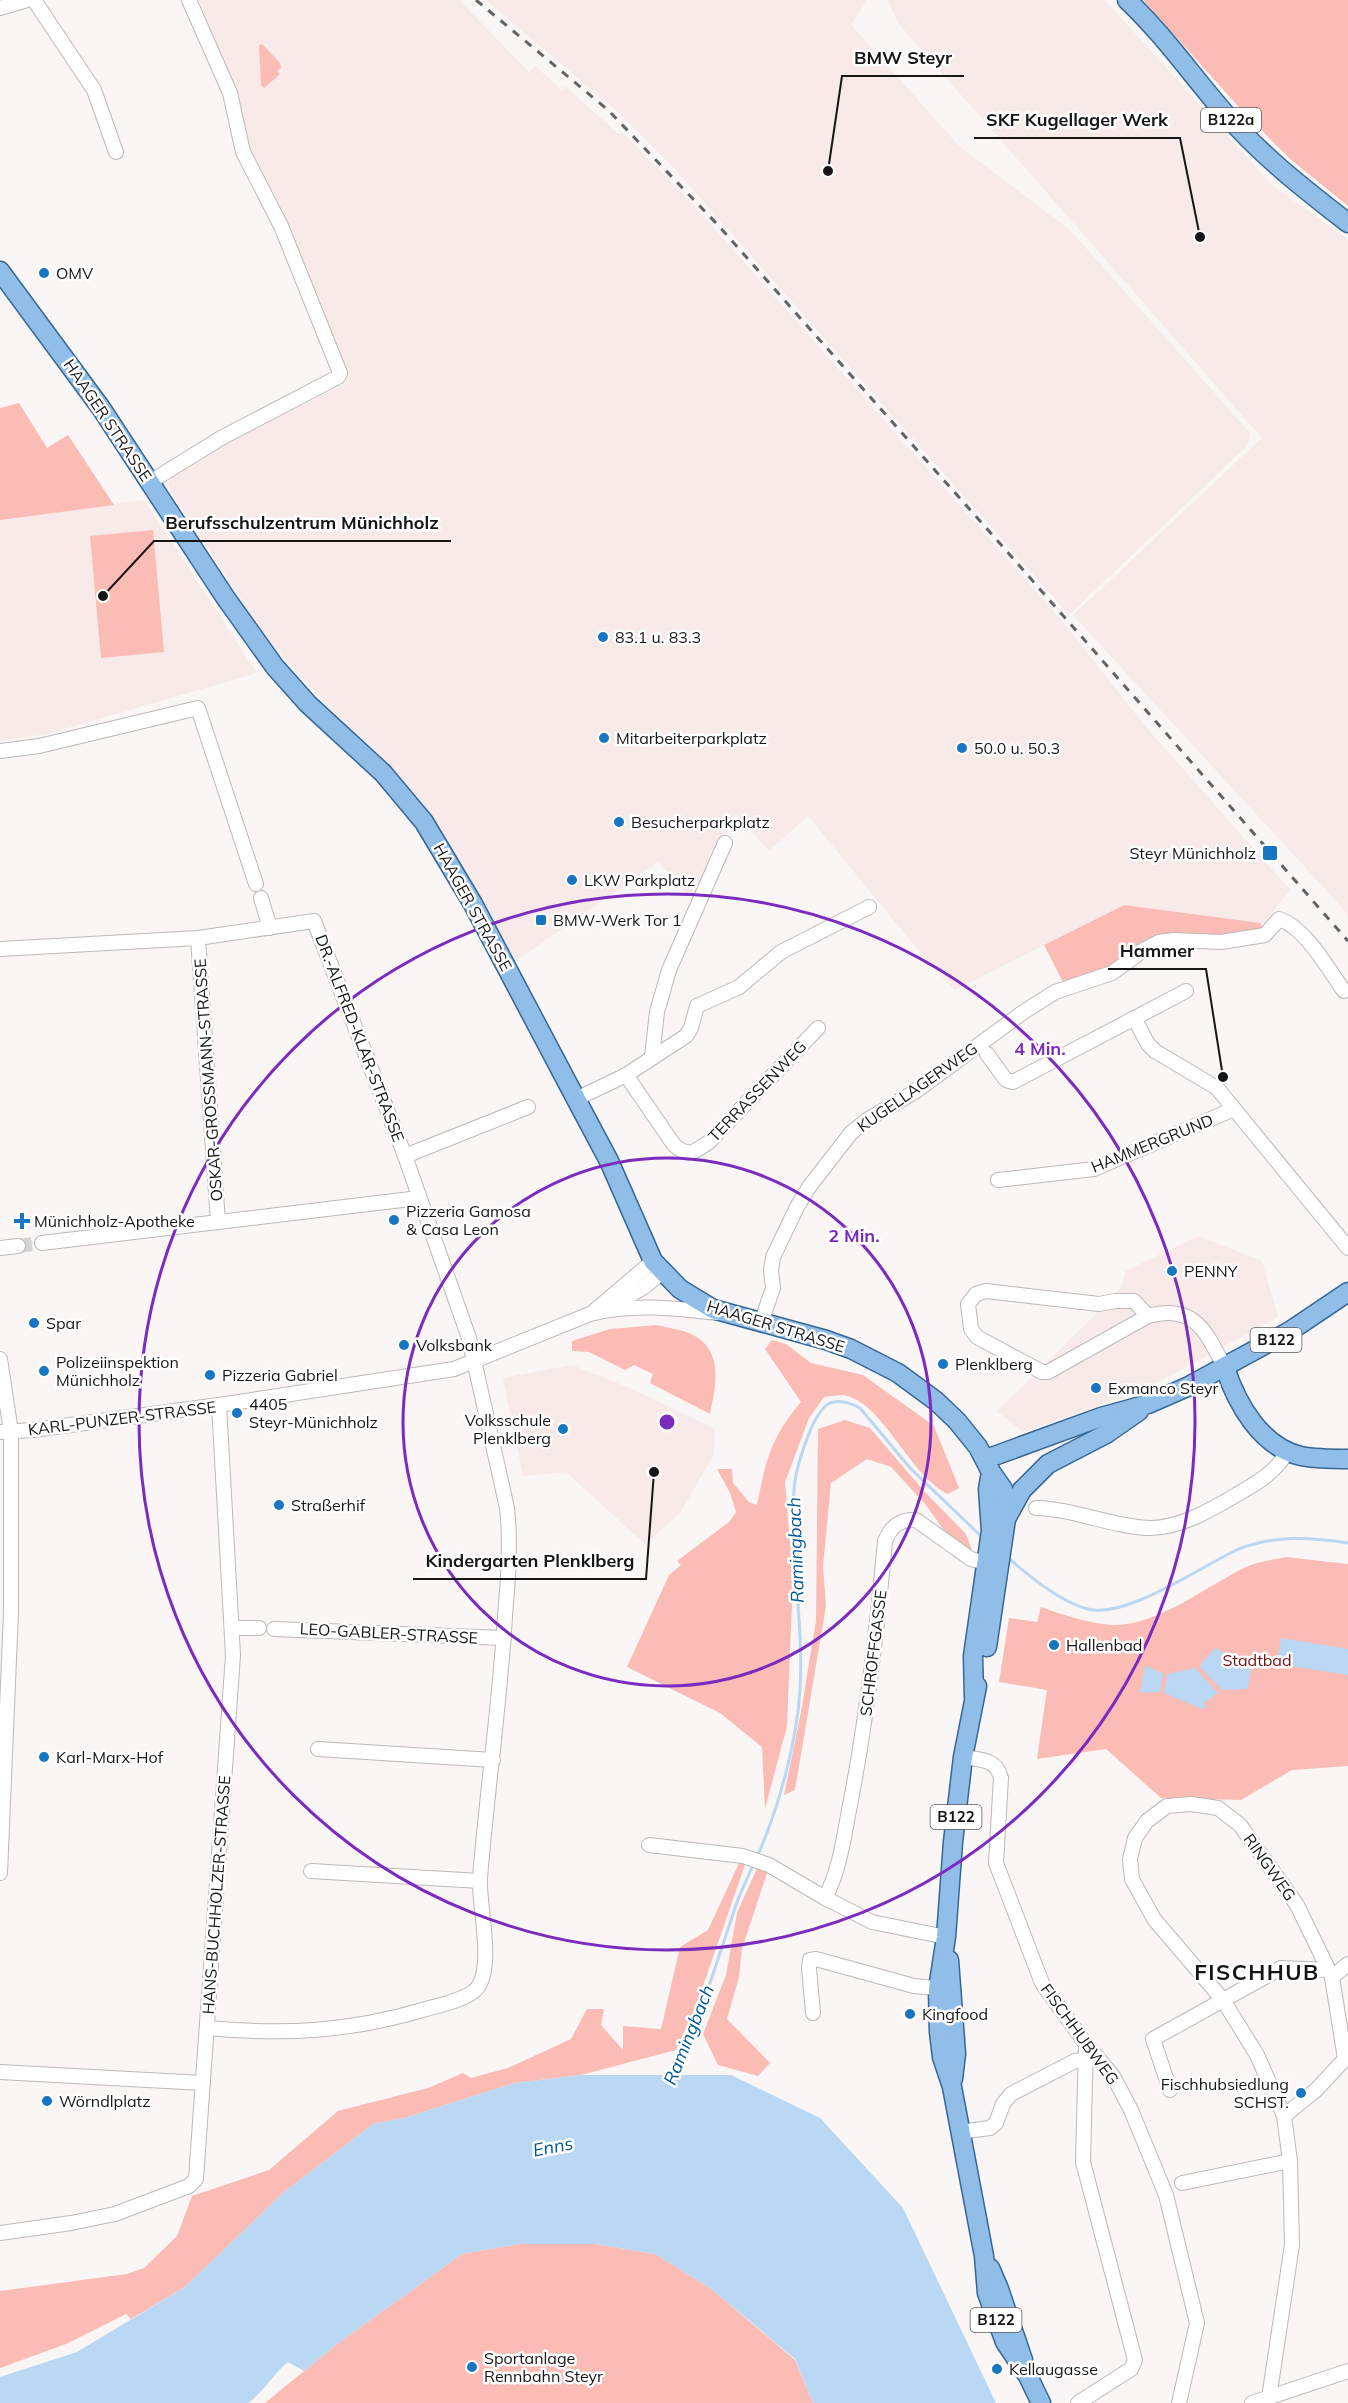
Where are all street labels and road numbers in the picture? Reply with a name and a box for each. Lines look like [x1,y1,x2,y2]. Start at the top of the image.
road number: B122a [1201,108,1261,132]
street label: HAAGER STRASSE [60,355,156,485]
street label: HAAGER STRASSE [430,840,516,974]
street label: DR.-ALFRED-KLAR-STRASSE [311,932,409,1144]
street label: OSKAR-GROSSMANN-STRASSE [190,958,226,1202]
street label: TERRASSENWEG [704,1036,810,1146]
street label: KUGELLAGERWEG [853,1038,981,1136]
street label: HAMMERGRUND [1088,1109,1216,1177]
street label: HAAGER STRASSE [705,1296,847,1356]
road number: B122 [1250,1328,1302,1352]
street label: KARL-PUNZER-STRASSE [27,1397,217,1439]
street label: SCHROFFGASSE [855,1589,891,1717]
street label: LEO-GABLER-STRASSE [299,1618,479,1648]
street label: HANS-BUCHHOLZER-STRASSE [198,1775,234,2015]
road number: B122 [930,1805,982,1829]
street label: RINGWEG [1240,1829,1300,1905]
street label: FISCHHUBWEG [1037,1980,1123,2088]
road number: B122 [970,2308,1022,2332]

